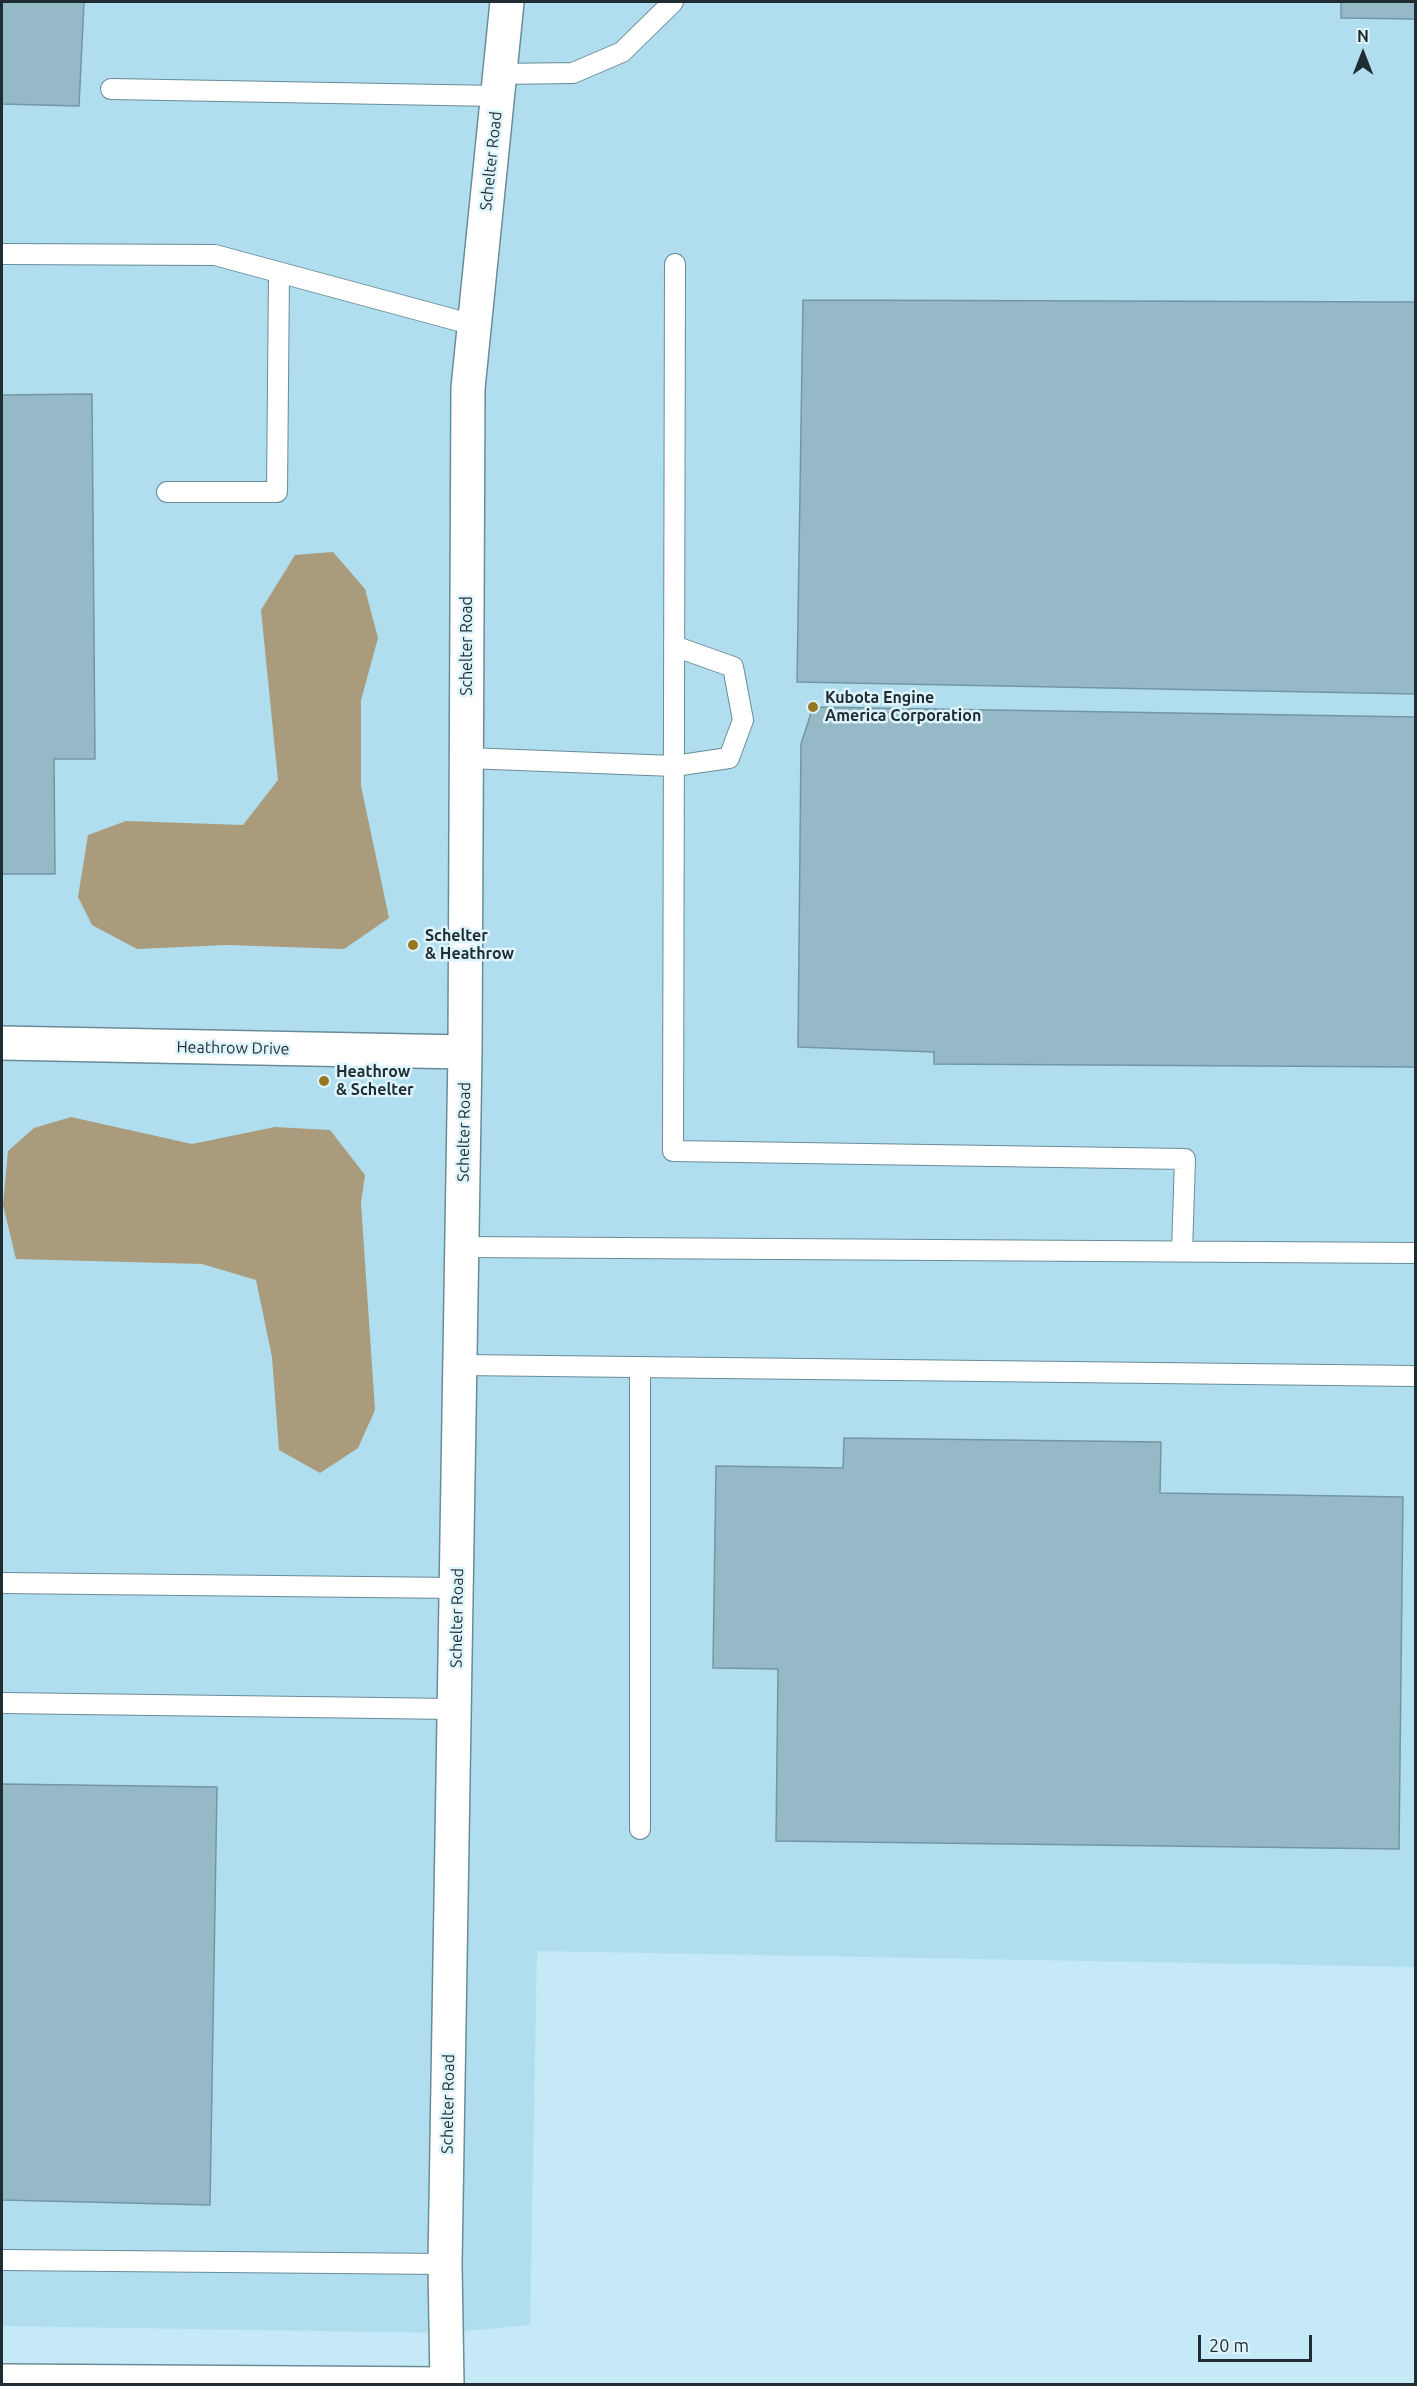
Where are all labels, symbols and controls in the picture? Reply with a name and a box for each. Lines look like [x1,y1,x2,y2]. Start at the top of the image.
north arrow [1333,24,1393,84]
text: N [1357,27,1369,45]
street label: Schelter Road [476,110,506,212]
street label: Schelter Road [457,596,477,696]
place label: Kubota Engine America Corporation [825,688,981,726]
marker: Kubota Engine America Corporation [806,700,820,714]
place label: Schelter & Heathrow [425,926,514,964]
marker: Schelter & Heathrow [406,938,420,952]
street label: Heathrow Drive [176,1037,290,1059]
place label: Heathrow & Schelter [336,1062,414,1100]
marker: Heathrow & Schelter [317,1074,331,1088]
street label: Schelter Road [454,1082,474,1182]
street label: Schelter Road [447,1568,467,1668]
street label: Schelter Road [438,2054,458,2154]
scale bar [1201,2323,1315,2361]
text: 20 m [1209,2335,1249,2355]

